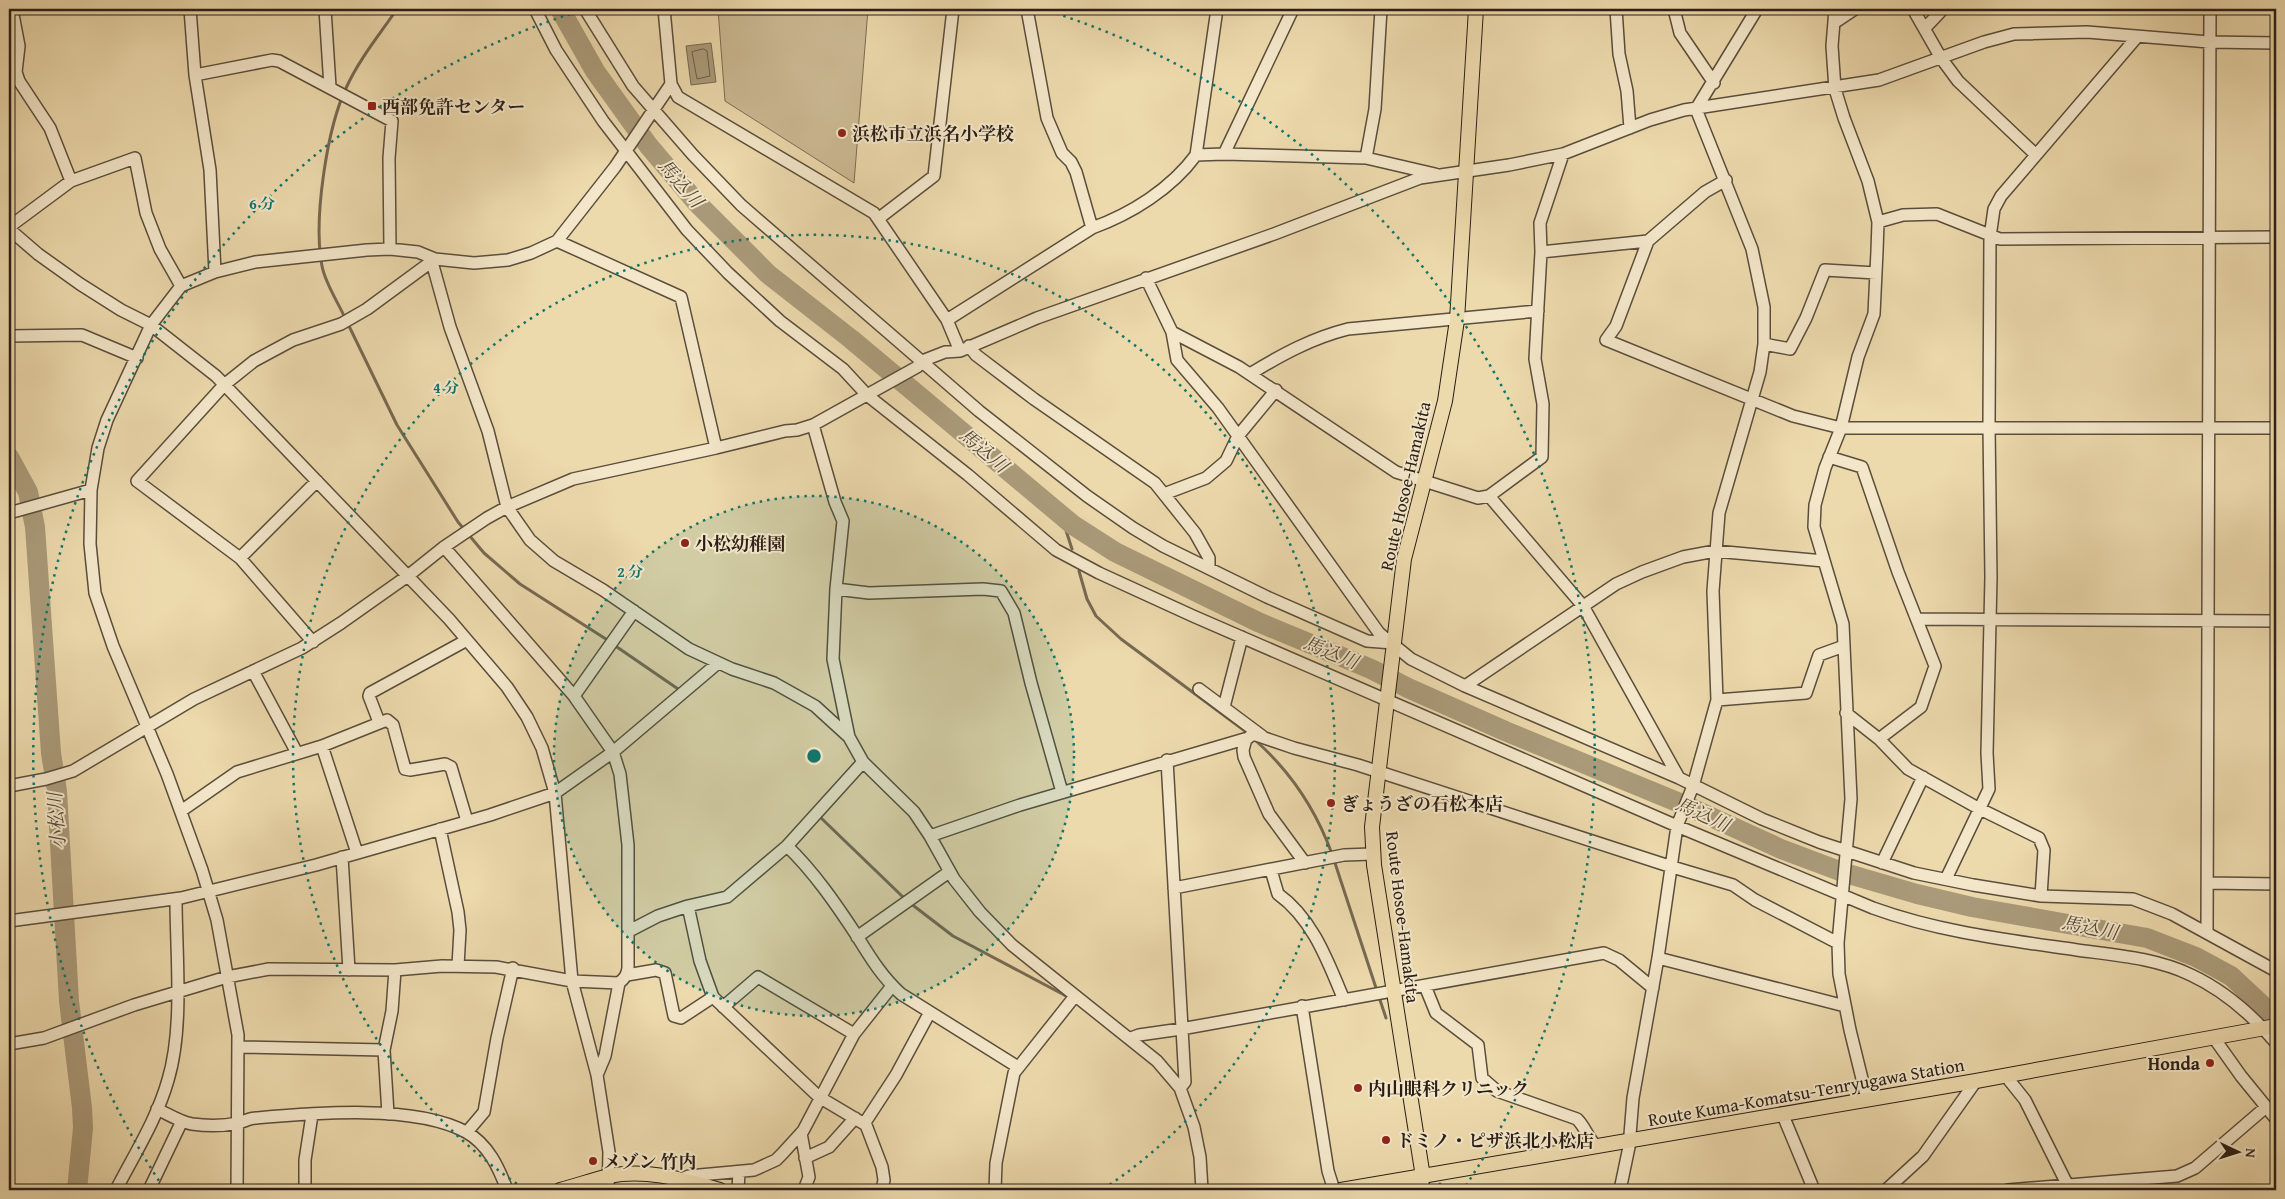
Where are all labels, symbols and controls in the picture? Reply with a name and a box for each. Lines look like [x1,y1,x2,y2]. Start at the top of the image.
place label: 西部免許センター [382,93,525,120]
marker: 西部免許センター [366,100,378,112]
place label: 浜松市立浜名小学校 [852,120,1014,147]
marker: 浜松市立浜名小学校 [836,127,848,139]
water label: 馬込川 [652,152,712,215]
text: 6 分 [249,193,275,214]
text: 4 分 [433,377,459,398]
street label: Route Hosoe-Hamakita [1372,398,1438,573]
water label: 馬込川 [953,421,1016,480]
place label: 小松幼稚園 [695,530,785,557]
marker: 小松幼稚園 [679,537,691,549]
text: 2 分 [617,561,643,582]
water label: 馬込川 [1299,628,1365,676]
centre of rings [805,747,823,765]
water label: 小松川 [40,790,72,850]
place label: ぎょうざの石松本店 [1341,790,1503,817]
water label: 馬込川 [1671,790,1737,839]
marker: ぎょうざの石松本店 [1325,797,1337,809]
street label: Route Hosoe-Hamakita [1379,830,1427,1005]
water label: 馬込川 [2059,908,2123,947]
place label: Honda [2148,1050,2201,1077]
street label: Route Kuma-Komatsu-Tenryugawa Station [1646,1051,1966,1133]
marker: Honda [2204,1057,2216,1069]
place label: 内山眼科クリニック [1368,1075,1529,1102]
marker: 内山眼科クリニック [1352,1082,1364,1094]
north arrow [2212,1126,2262,1176]
place label: ドミノ・ピザ浜北小松店 [1396,1127,1594,1154]
marker: ドミノ・ピザ浜北小松店 [1380,1134,1392,1146]
place label: メゾン 竹内 [603,1148,696,1175]
text: N [2241,1148,2261,1159]
marker: メゾン 竹内 [587,1155,599,1167]

